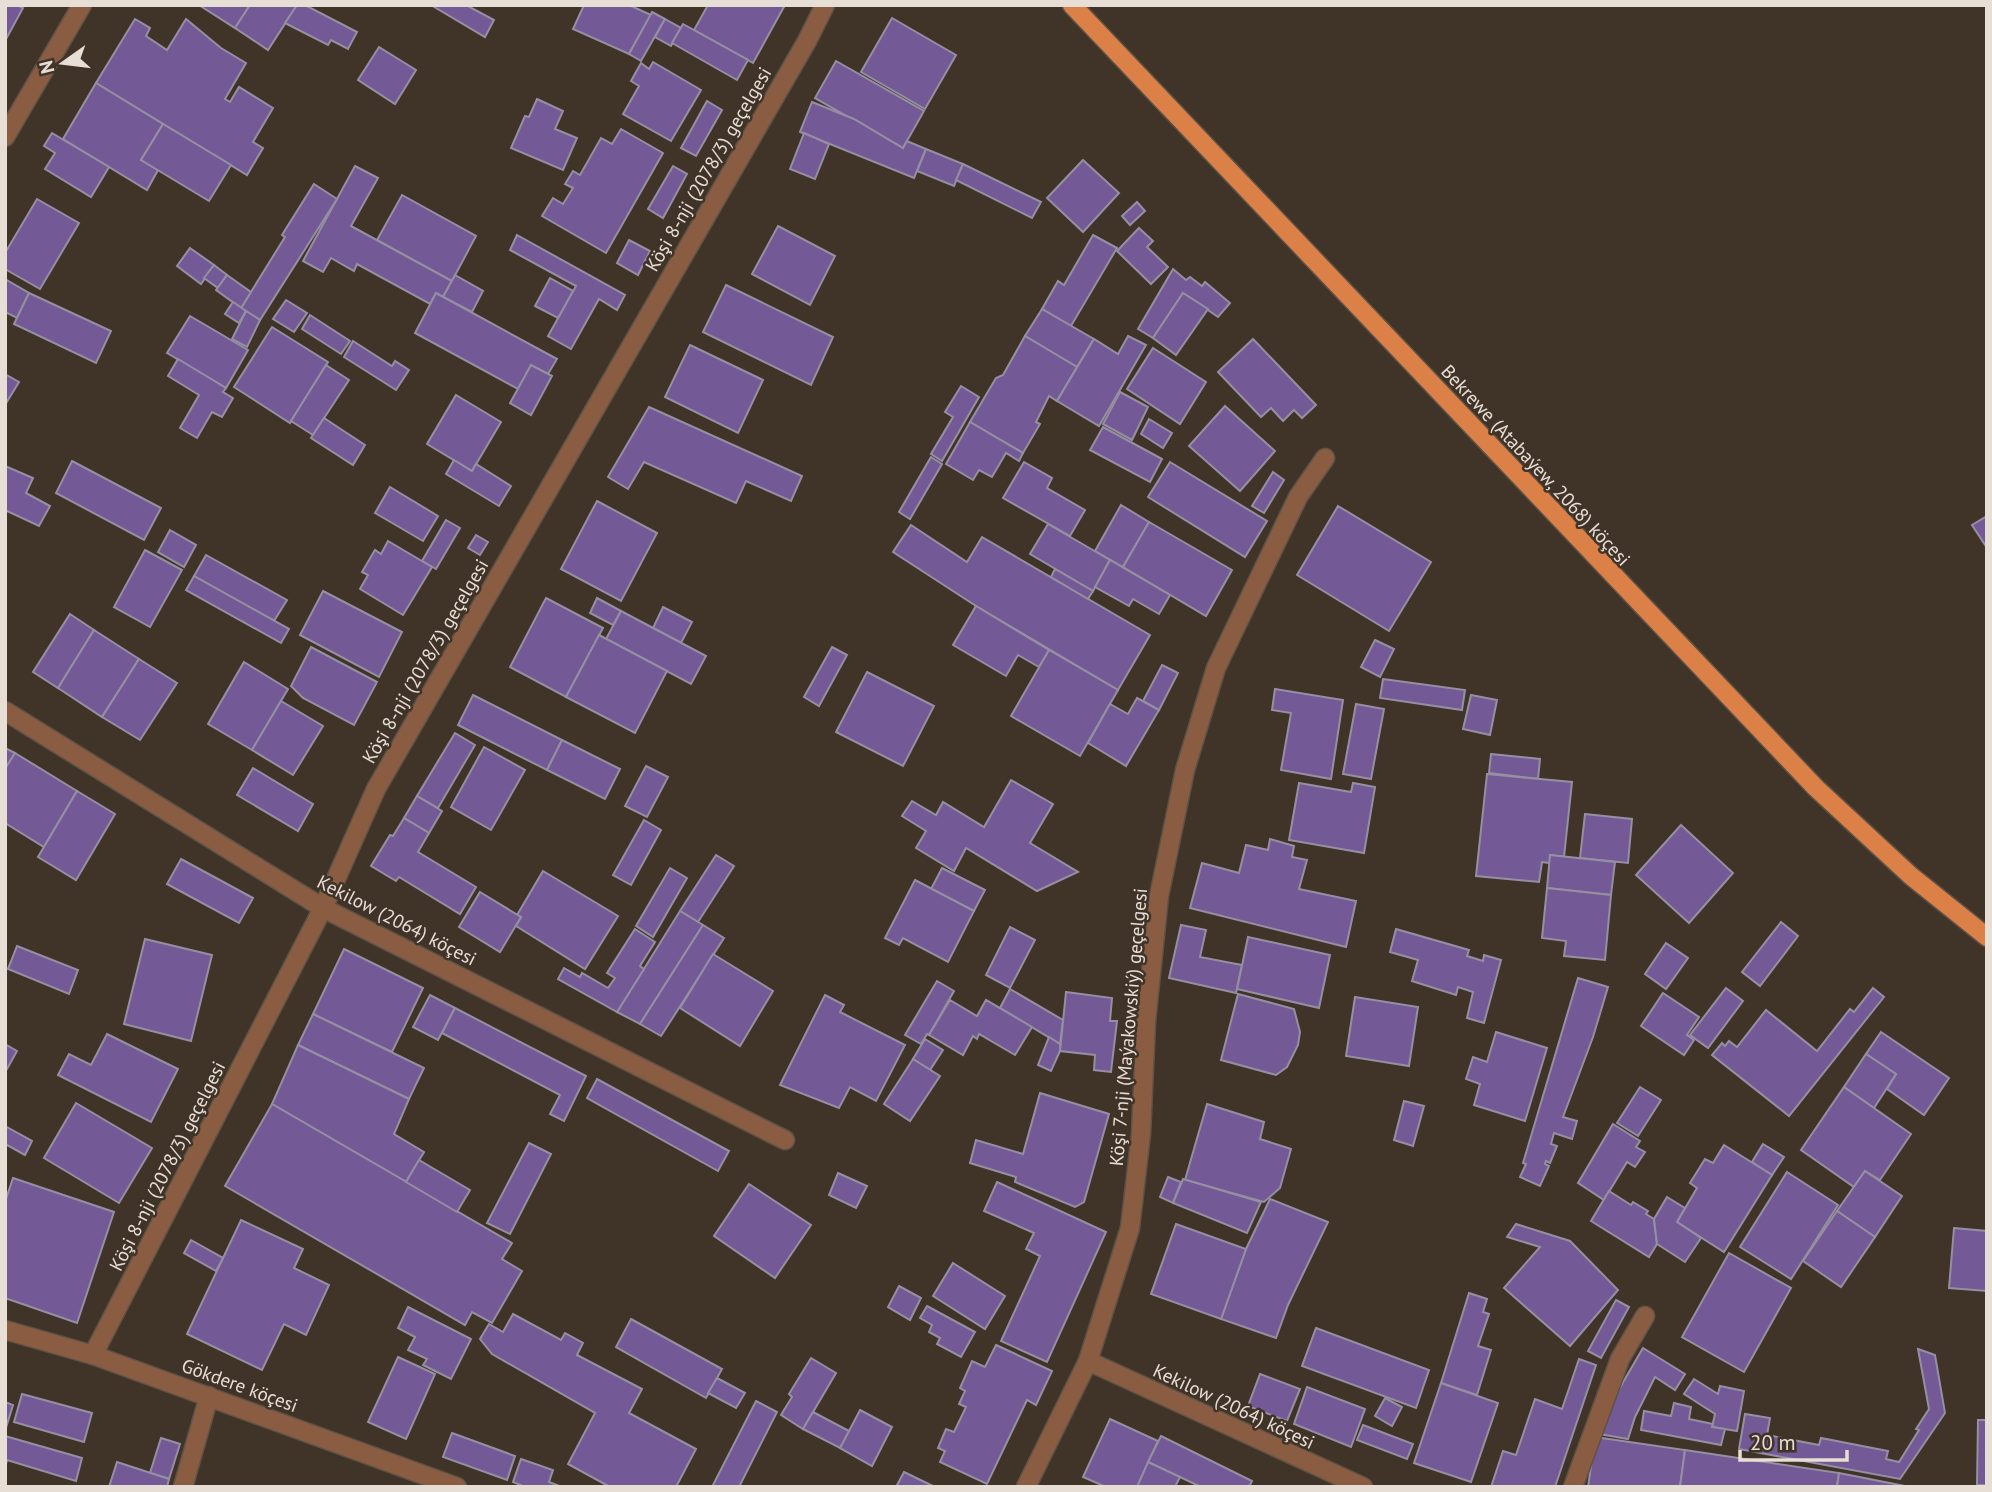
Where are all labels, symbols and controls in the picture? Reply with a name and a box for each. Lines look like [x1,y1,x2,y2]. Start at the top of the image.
north arrow [28,28,98,98]
text: N [33,58,60,76]
street label: Köşi 8-nji (2078/3) geçelgesi [640,63,776,275]
street label: Bekrewe (Atabaýew, 2068) köçesi [1436,359,1636,571]
street label: Köşi 8-nji (2078/3) geçelgesi [357,555,493,767]
street label: Kekilow (2064) köçesi [313,869,481,971]
street label: Köşi 7-nji (Maýakowskiý) geçelgesi [1104,887,1152,1167]
street label: Köşi 8-nji (2078/3) geçelgesi [104,1057,230,1275]
street label: Gökdere köçesi [179,1353,301,1417]
street label: Kekilow (2064) köçesi [1149,1358,1319,1454]
scale bar [1740,1418,1847,1462]
text: 20 m [1750,1429,1796,1456]

